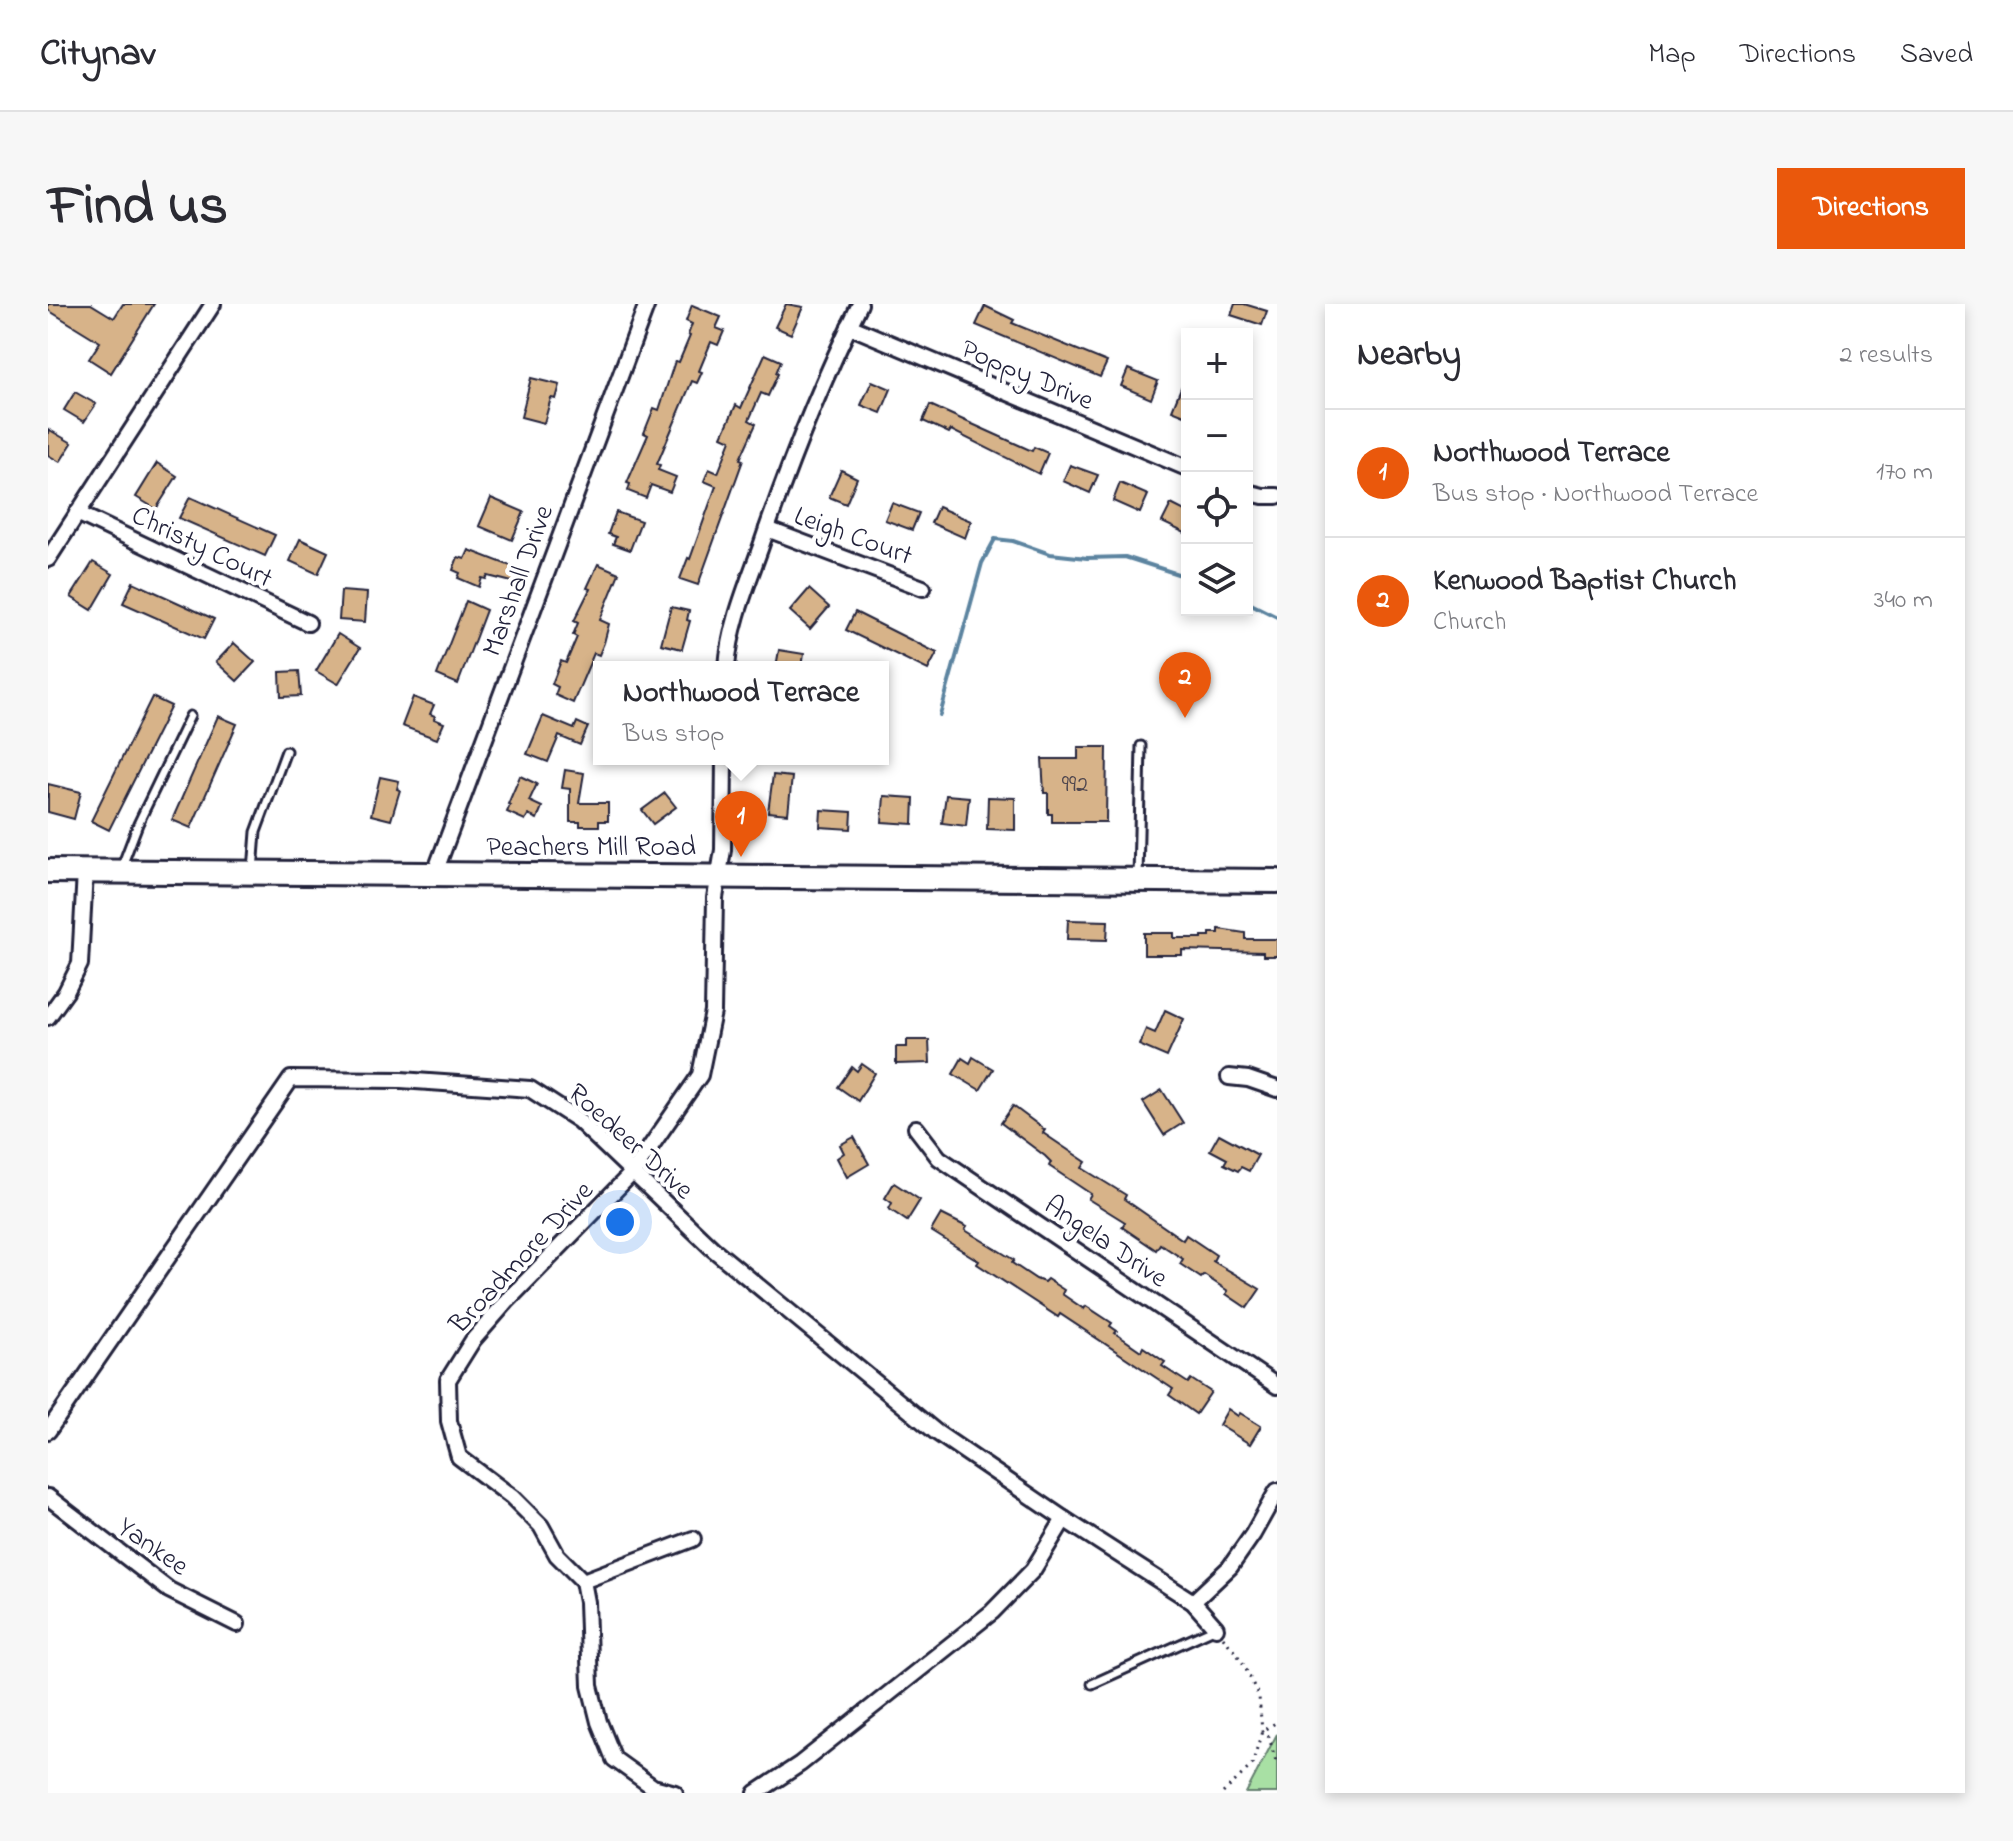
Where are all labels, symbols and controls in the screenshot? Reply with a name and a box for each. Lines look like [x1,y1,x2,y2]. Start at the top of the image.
text: Citynav [40,27,156,83]
text: Map [1648,35,1696,76]
text: Directions [1740,35,1856,76]
text: Saved [1900,35,1973,76]
text: Find us [48,168,228,249]
button: Directions [1777,168,1965,249]
map controls [1181,328,1253,616]
button: + [1181,328,1253,400]
street label: Poppy Drive [954,330,1100,423]
text: Nearby [1357,331,1461,381]
text: 2 results [1840,337,1933,375]
button: − [1181,400,1253,472]
text: Northwood Terrace [1433,432,1670,476]
text: 1 [1379,454,1387,492]
text: 170 m [1876,454,1933,492]
button: locate [1181,472,1253,544]
text: Bus stop · Northwood Terrace [1433,476,1758,514]
street label: Christy Court [124,496,279,600]
street label: Leigh Court [788,497,918,578]
street label: Marshall Drive [473,499,566,663]
button: layers [1181,544,1253,616]
text: Kenwood Baptist Church [1433,560,1736,604]
text: 2 [1377,582,1389,620]
text: 340 m [1874,582,1933,620]
text: Church [1433,604,1506,642]
pin: 2 [1159,652,1211,718]
popup [593,661,889,765]
text: Northwood Terrace [623,672,859,716]
text: Bus stop [623,716,724,754]
house number: 992 [1062,768,1088,803]
pin: 1 [715,791,767,857]
street label: Peachers Mill Road [486,828,696,869]
street label: Roedeer Drive [557,1075,702,1211]
street label: Broadmore Drive [440,1172,605,1345]
street label: Angela Drive [1035,1186,1176,1300]
your location [600,1202,640,1242]
street label: Yankee [108,1508,197,1588]

